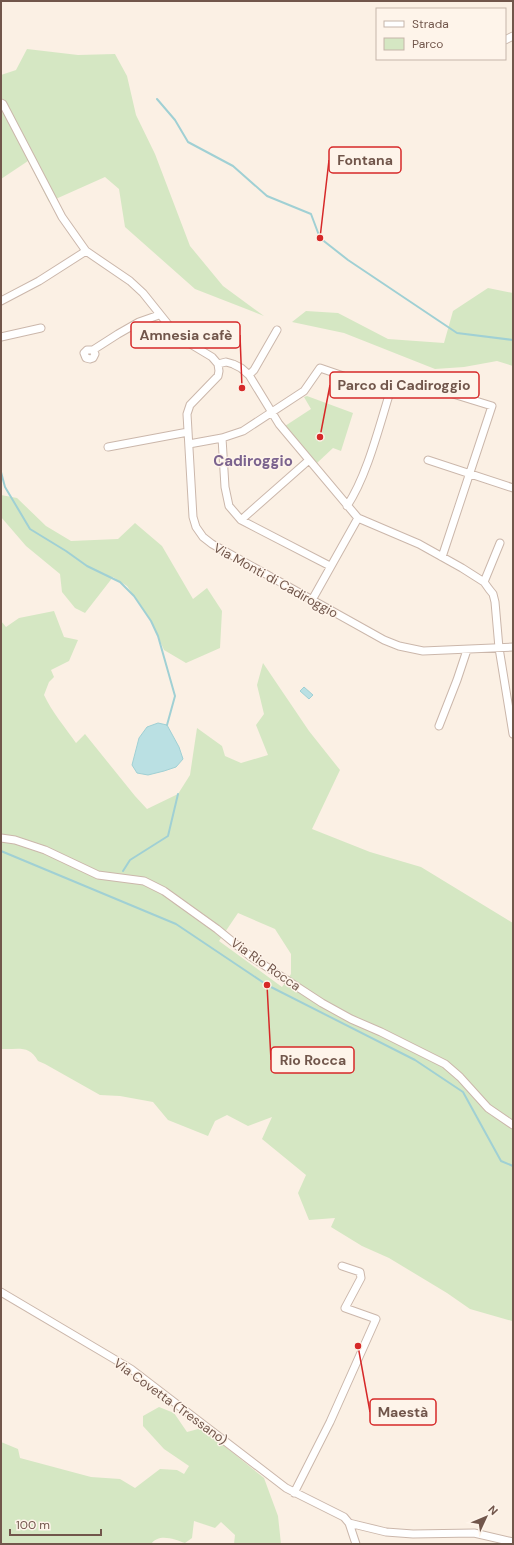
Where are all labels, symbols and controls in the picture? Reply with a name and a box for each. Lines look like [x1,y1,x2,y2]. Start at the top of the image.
legend [376,8,506,60]
text: Strada [412,16,449,32]
text: Parco [412,36,443,52]
callout: Fontana [329,147,401,173]
text: Fontana [337,151,393,169]
callout: Amnesia cafè [131,322,240,348]
text: Amnesia cafè [140,326,233,344]
callout: Parco di Cadiroggio [330,372,479,398]
text: Parco di Cadiroggio [338,376,470,394]
district label: Cadiroggio [213,451,293,471]
street label: Via Monti di Cadiroggio [210,539,341,622]
street label: Via Rio Rocca [228,934,304,995]
callout: Rio Rocca [271,1047,354,1073]
text: Rio Rocca [280,1051,346,1069]
street label: Via Covetta (Tressano) [111,1354,231,1448]
callout: Maestà [370,1399,436,1425]
text: Maestà [378,1403,428,1421]
north arrow [466,1497,506,1537]
text: N [485,1502,501,1518]
scale bar [10,1511,101,1537]
text: 100 m [16,1517,50,1533]

